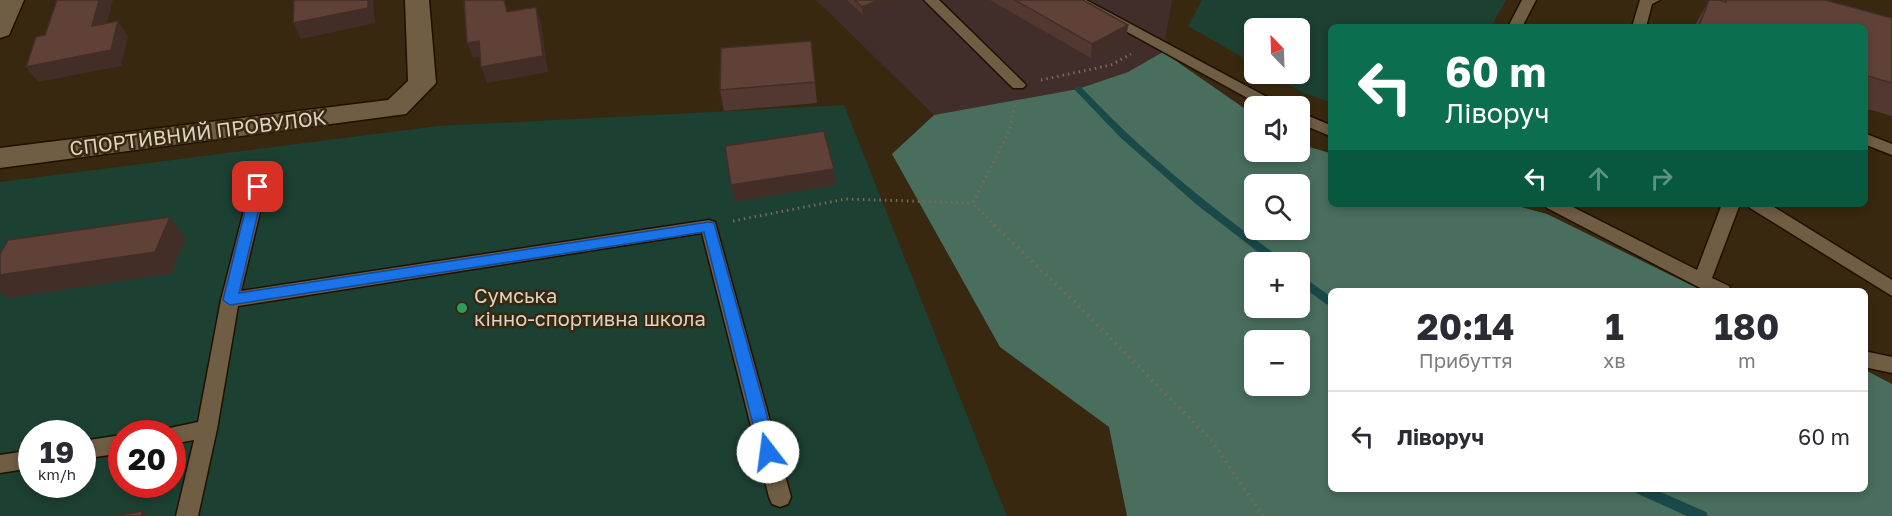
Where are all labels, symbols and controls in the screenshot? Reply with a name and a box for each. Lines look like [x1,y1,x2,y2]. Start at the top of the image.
north arrow [1244,18,1310,84]
map controls [1244,18,1310,396]
text: 60 m [1445,46,1546,96]
icon: left [1346,48,1424,126]
button: sound [1244,96,1310,162]
text: Ліворуч [1445,97,1549,129]
street label: СПОРТИВНИЙ ПРОВУЛОК [68,104,328,160]
pin [232,161,283,212]
icon: left [1519,162,1552,195]
icon: ahead [1582,162,1615,195]
icon: right [1645,162,1678,195]
icon: arrive [241,170,274,203]
button: search [1244,174,1310,240]
button: + [1244,252,1310,318]
place label: Сумська кінно-спортивна школа [474,283,706,330]
marker: Сумська кінно-спортивна школа [455,301,469,315]
text: 20:14 [1417,305,1515,348]
text: 1 [1605,305,1624,348]
text: 180 [1714,305,1779,348]
button: − [1244,330,1310,396]
text: Прибуття [1419,348,1513,372]
text: хв [1603,348,1626,372]
text: m [1738,348,1756,372]
speed limit sign: 20 [108,420,186,498]
position arrow [736,420,800,484]
icon: left [1346,420,1379,453]
text: Ліворуч [1397,423,1484,450]
text: 60 m [1798,423,1850,450]
text: 19 [40,434,74,470]
text: km/h [38,465,76,483]

